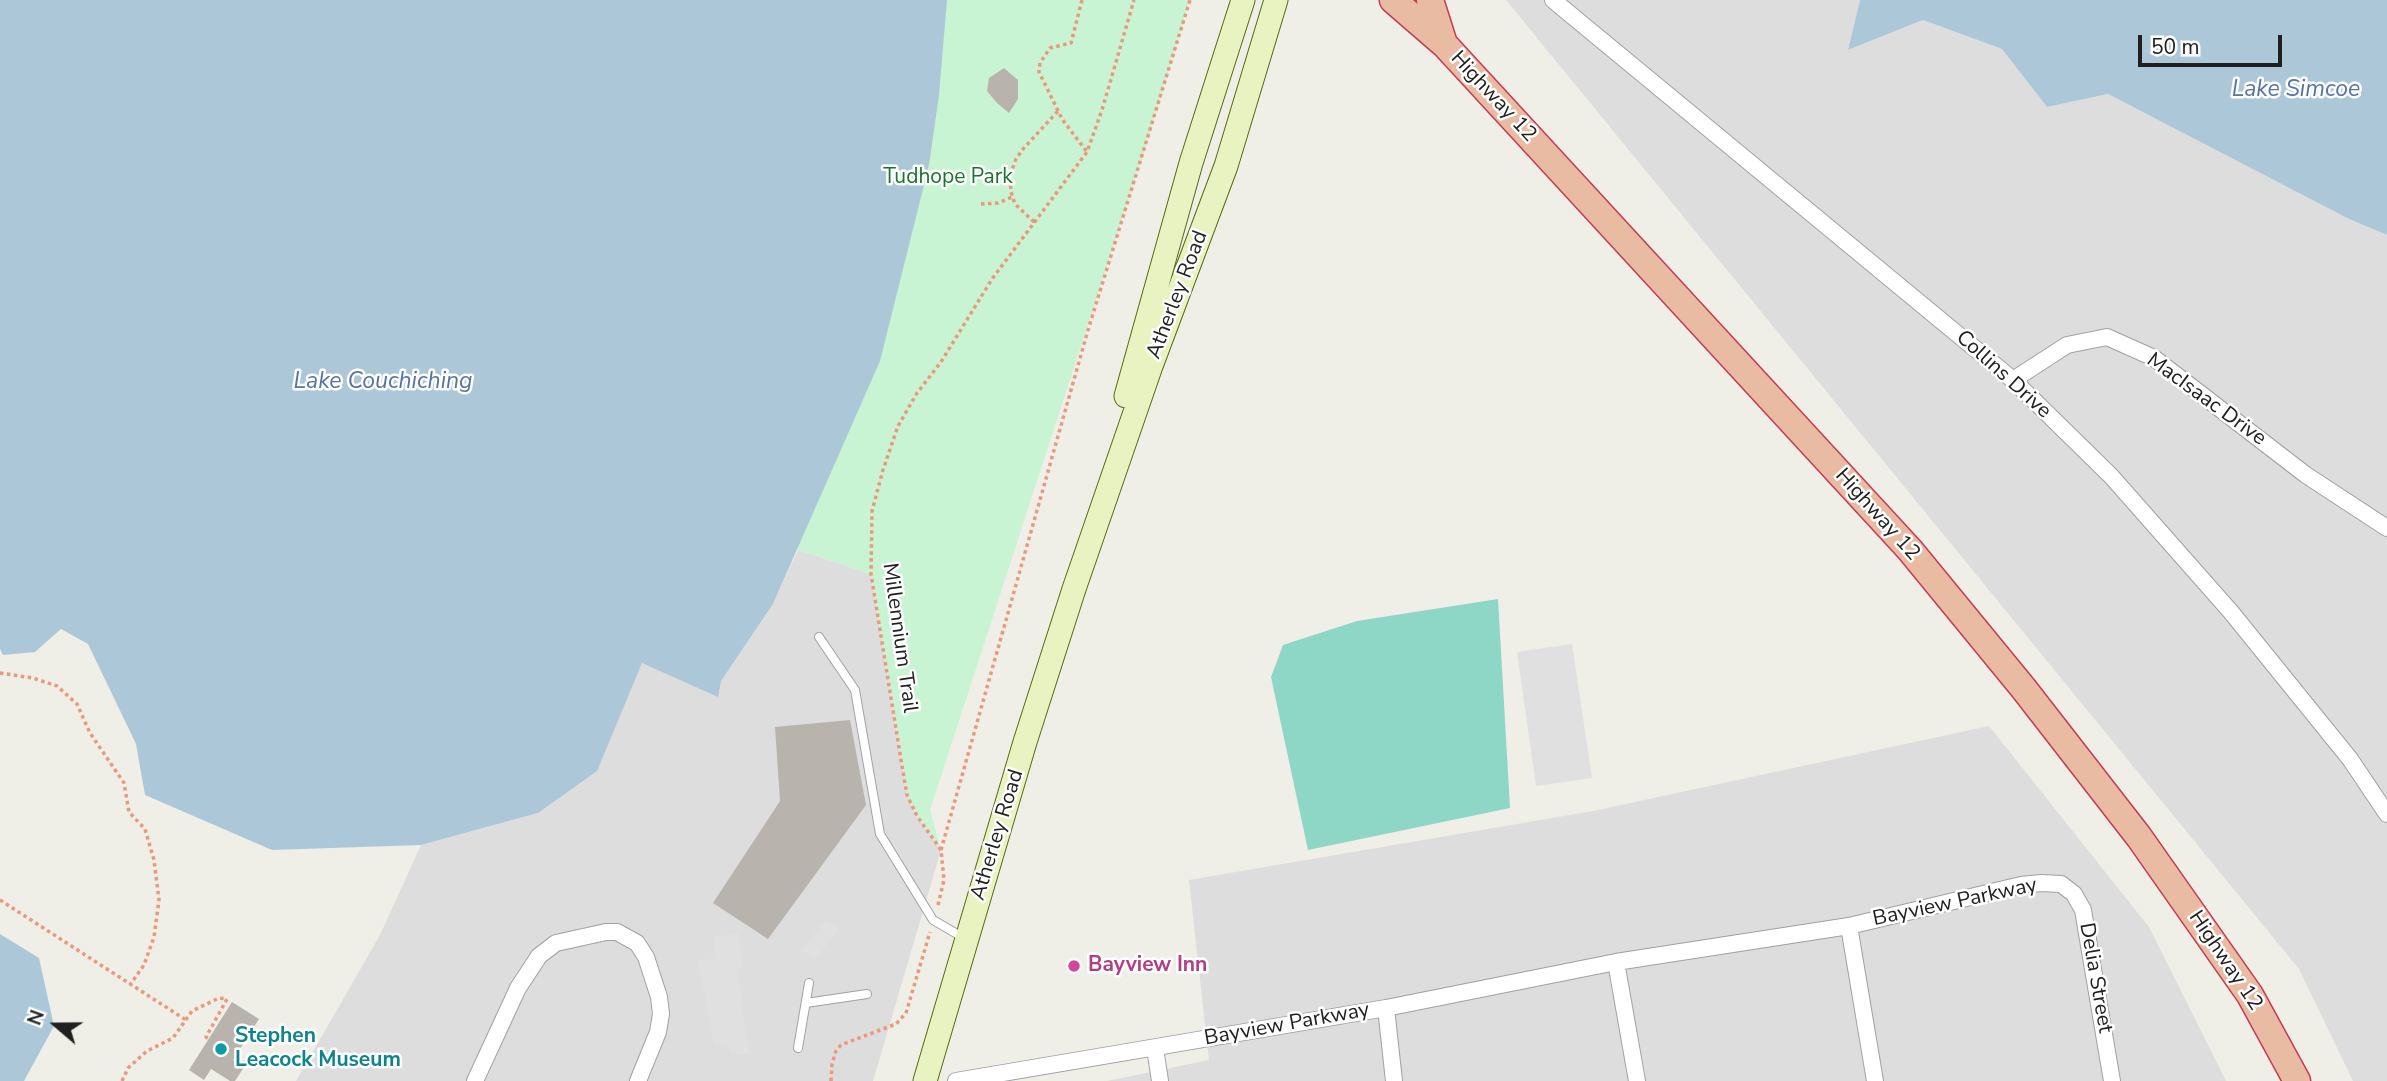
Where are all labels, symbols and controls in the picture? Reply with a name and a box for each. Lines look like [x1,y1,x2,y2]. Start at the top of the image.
scale bar [2142,21,2286,65]
text: 50 m [2151,33,2200,61]
street label: Highway 12 [1445,46,1541,148]
water label: Lake Simcoe [2232,76,2360,104]
park label: Tudhope Park [883,165,1013,191]
street label: Atherley Road [1142,227,1214,363]
street label: Collins Drive [1950,326,2056,424]
street label: MacIsaac Drive [2141,348,2271,452]
water label: Lake Couchiching [293,368,473,396]
street label: Highway 12 [1829,464,1925,566]
street label: Millennium Trail [876,562,922,714]
street label: Atherley Road [966,767,1030,903]
street label: Bayview Parkway [1871,873,2039,933]
street label: Highway 12 [2182,906,2268,1016]
street label: Delia Street [2073,921,2117,1035]
place label: Bayview Inn [1088,953,1207,979]
marker: Bayview Inn [1066,958,1082,974]
north arrow [21,990,91,1060]
street label: Bayview Parkway [1203,998,1371,1052]
text: N [22,1007,51,1029]
place label: Stephen Leacock Museum [235,1024,401,1074]
marker: Stephen Leacock Museum [213,1041,229,1057]

